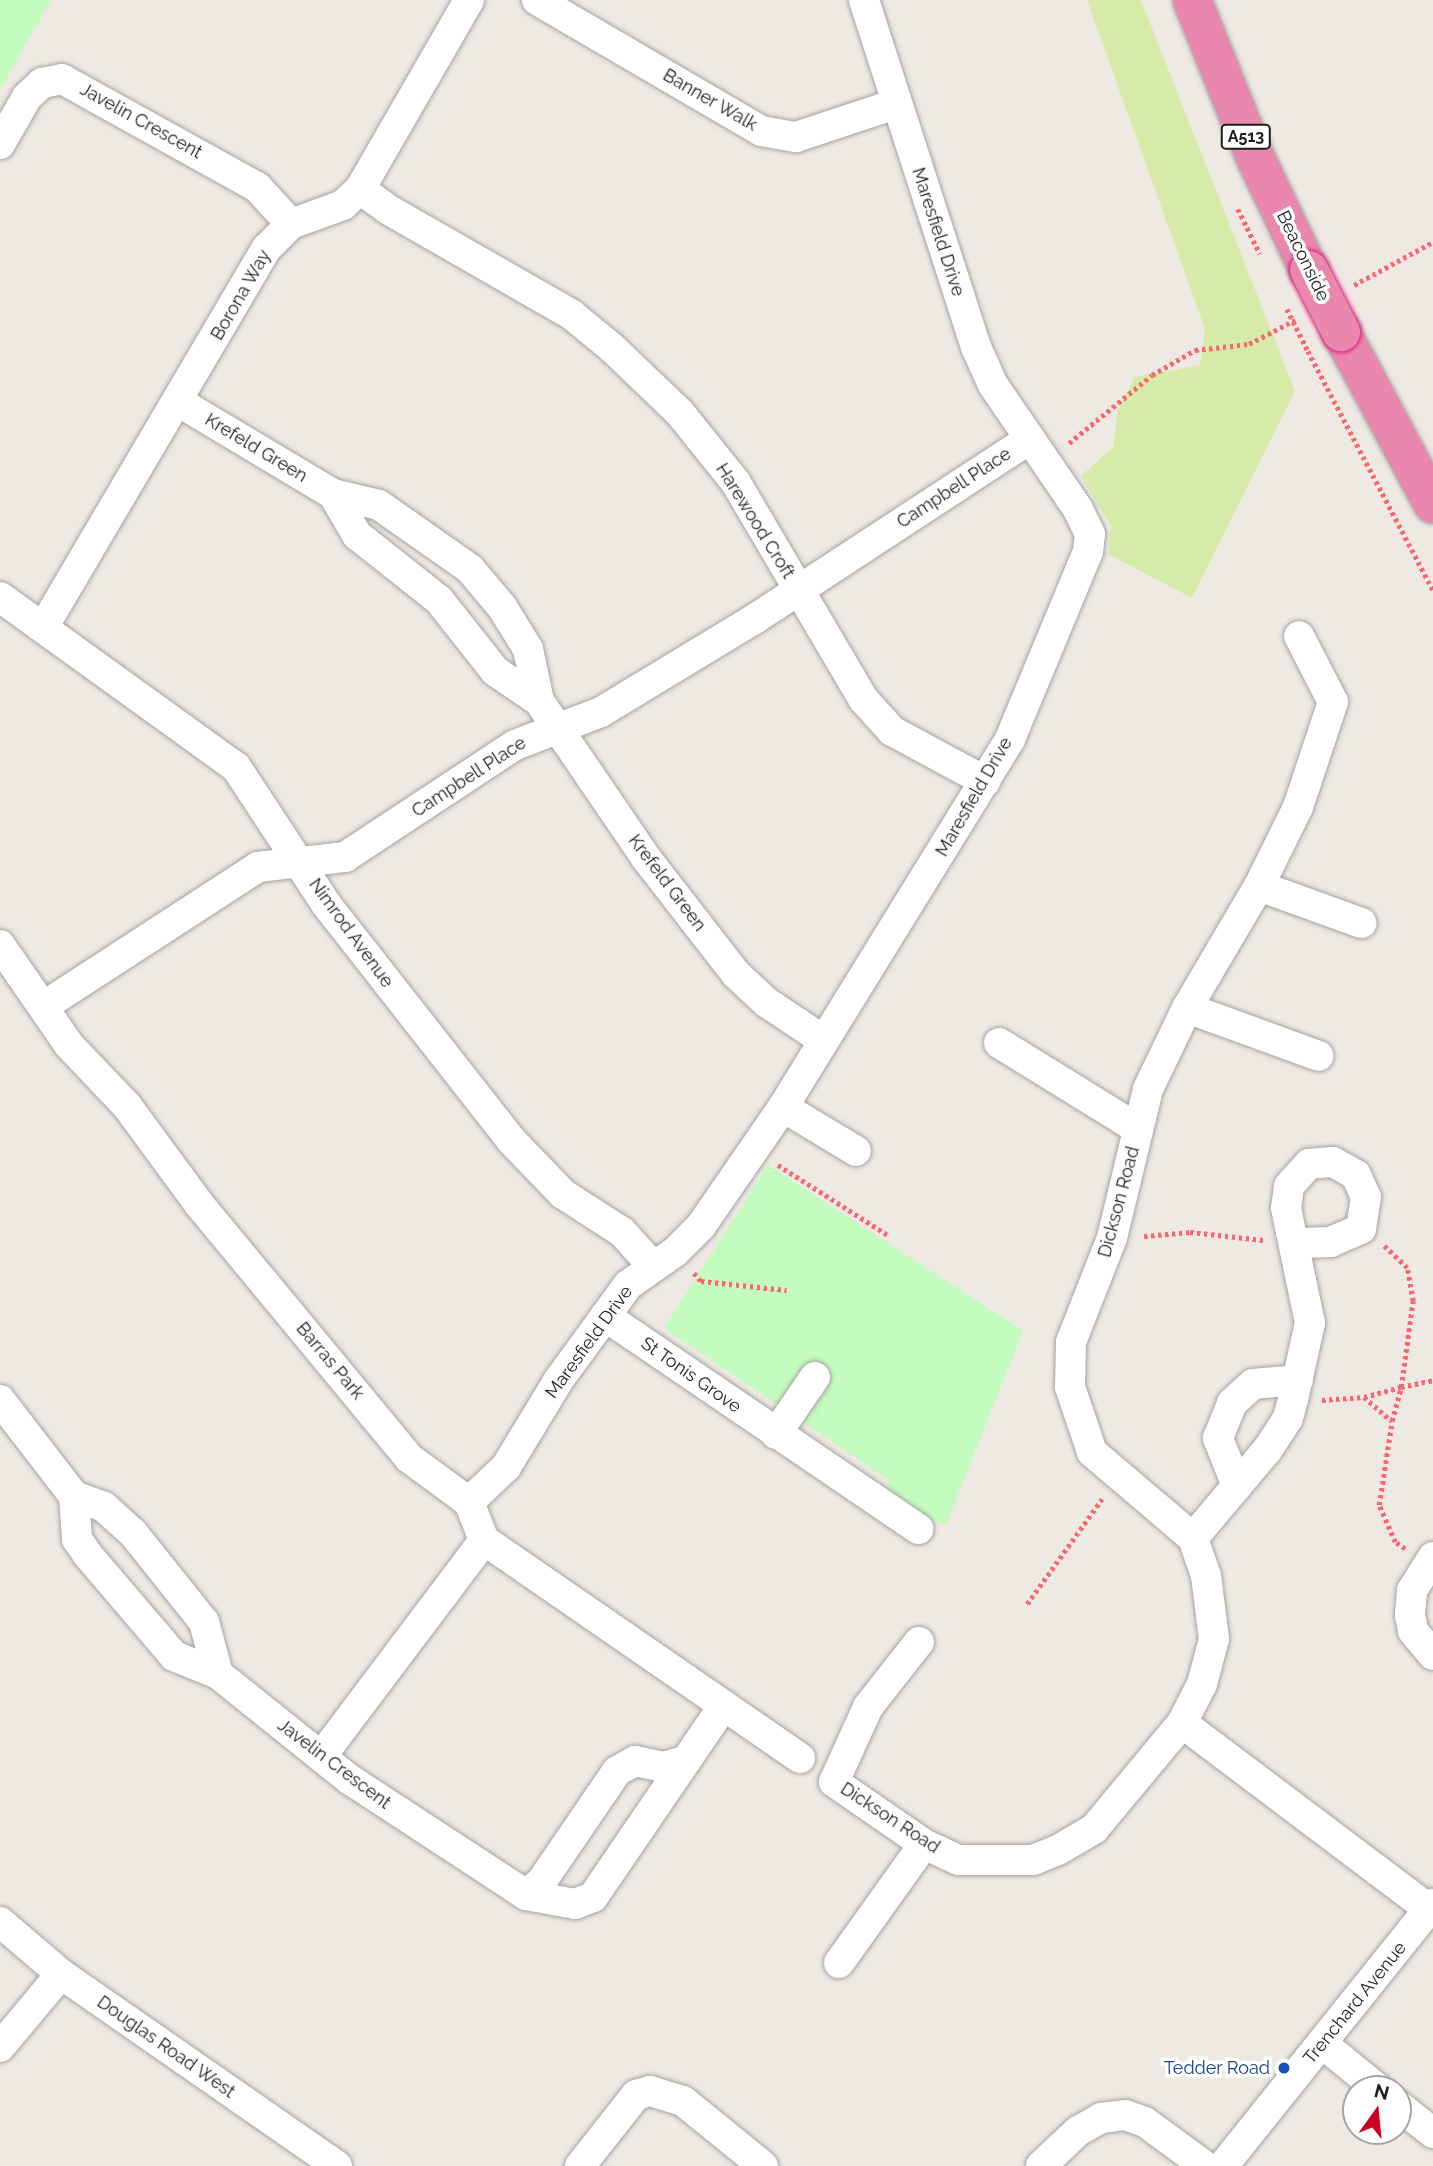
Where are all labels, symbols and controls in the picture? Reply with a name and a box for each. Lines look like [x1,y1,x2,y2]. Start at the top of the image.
street label: Banner Walk [659,64,761,136]
street label: Javelin Crescent [76,79,206,163]
road number: A513 [1220,125,1272,150]
street label: Maresfield Drive [907,165,969,299]
street label: Beaconside [1272,207,1334,305]
street label: Borona Way [206,246,276,344]
street label: Krefeld Green [201,409,311,487]
street label: Campbell Place [893,443,1015,533]
street label: Harewood Croft [711,459,799,583]
street label: Campbell Place [408,732,530,822]
street label: Maresfield Drive [931,734,1017,860]
street label: Krefeld Green [624,830,710,936]
street label: Nimrod Avenue [304,874,398,992]
street label: Dickson Road [1094,1144,1144,1260]
street label: Maresfield Drive [541,1281,637,1403]
street label: Barras Park [291,1318,369,1404]
street label: St Tonis Grove [637,1332,745,1418]
street label: Javelin Crescent [273,1714,395,1814]
street label: Dickson Road [836,1778,944,1858]
street label: Trenchard Avenue [1299,1937,1411,2069]
street label: Douglas Road West [93,1991,239,2103]
place label: Tedder Road [1163,2057,1270,2079]
marker: Tedder Road [1276,2060,1292,2076]
north arrow [1342,2075,1412,2145]
text: N [1372,2079,1392,2104]

